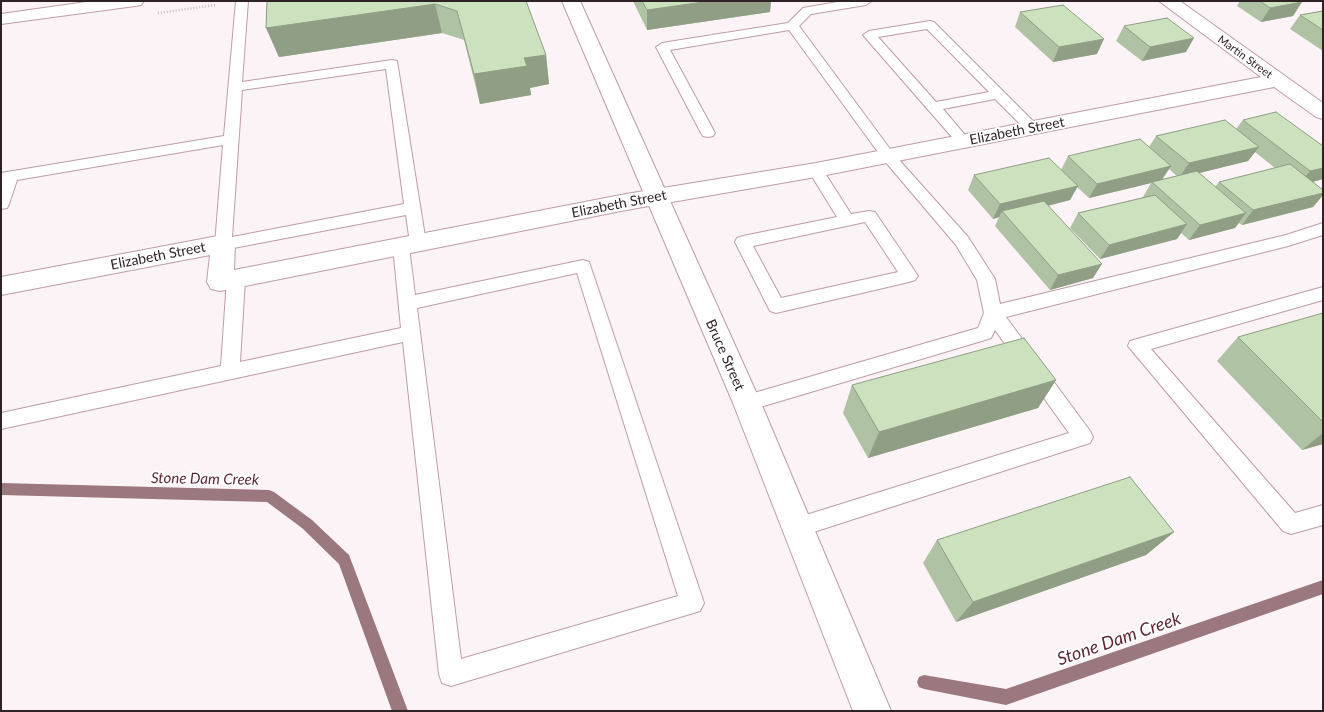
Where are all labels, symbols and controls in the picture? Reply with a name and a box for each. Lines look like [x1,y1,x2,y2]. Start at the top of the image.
street label: Martin Street [1215,33,1275,81]
street label: Elizabeth Street [968,114,1066,148]
street label: Elizabeth Street [570,187,668,221]
street label: Elizabeth Street [109,239,207,273]
street label: Bruce Street [702,317,748,393]
water label: Stone Dam Creek [151,469,259,489]
water label: Stone Dam Creek [1054,608,1184,670]

